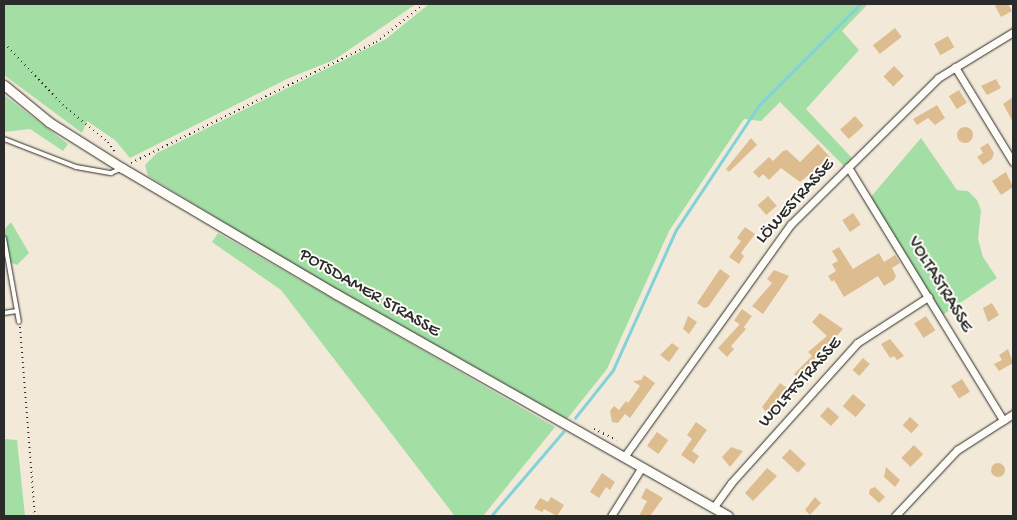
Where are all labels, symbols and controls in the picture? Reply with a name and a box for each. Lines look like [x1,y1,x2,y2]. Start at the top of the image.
street label: LÖWESTRASSE [752,155,840,249]
street label: VOLTASTRASSE [902,233,976,337]
street label: POTSDAMER STRASSE [295,245,443,343]
street label: WOLFFSTRASSE [755,333,847,433]

